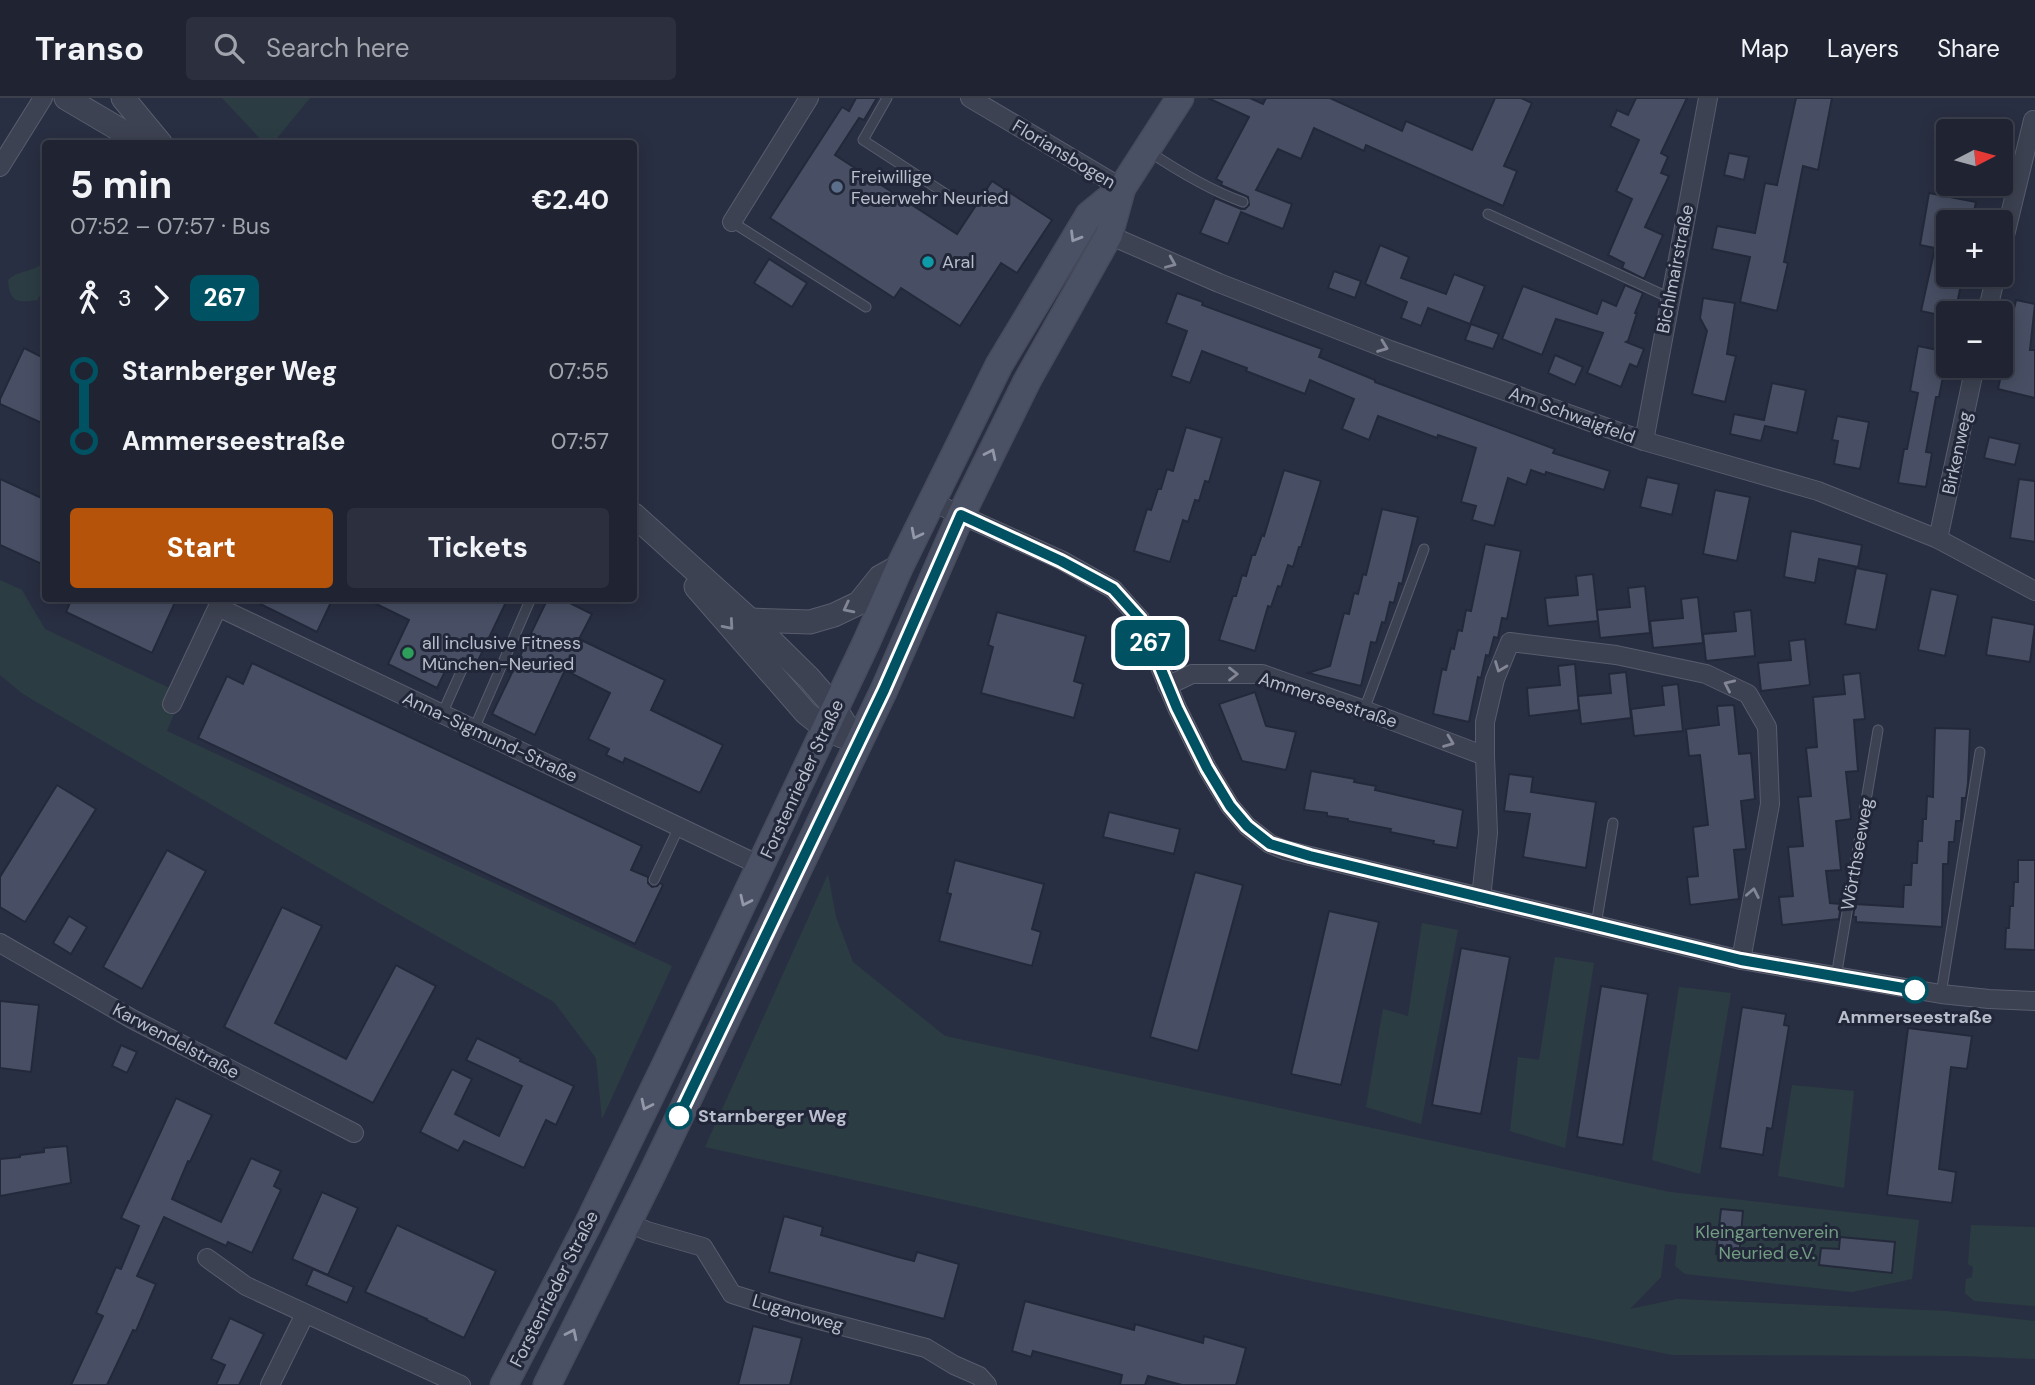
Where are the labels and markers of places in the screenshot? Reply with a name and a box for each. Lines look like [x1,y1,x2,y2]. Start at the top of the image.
place label: Freiwillige Feuerwehr Neuried [851,165,1009,210]
marker: Freiwillige Feuerwehr Neuried [829,179,845,195]
place label: Aral [942,250,974,274]
marker: Aral [920,254,936,270]
place label: all inclusive Fitness München-Neuried [422,631,581,676]
marker: all inclusive Fitness München-Neuried [400,645,416,661]
marker: Ammerseestraße [1902,977,1928,1003]
place label: Ammerseestraße [1838,1005,1992,1029]
marker: Starnberger Weg [666,1103,692,1129]
place label: Starnberger Weg [698,1104,847,1128]

